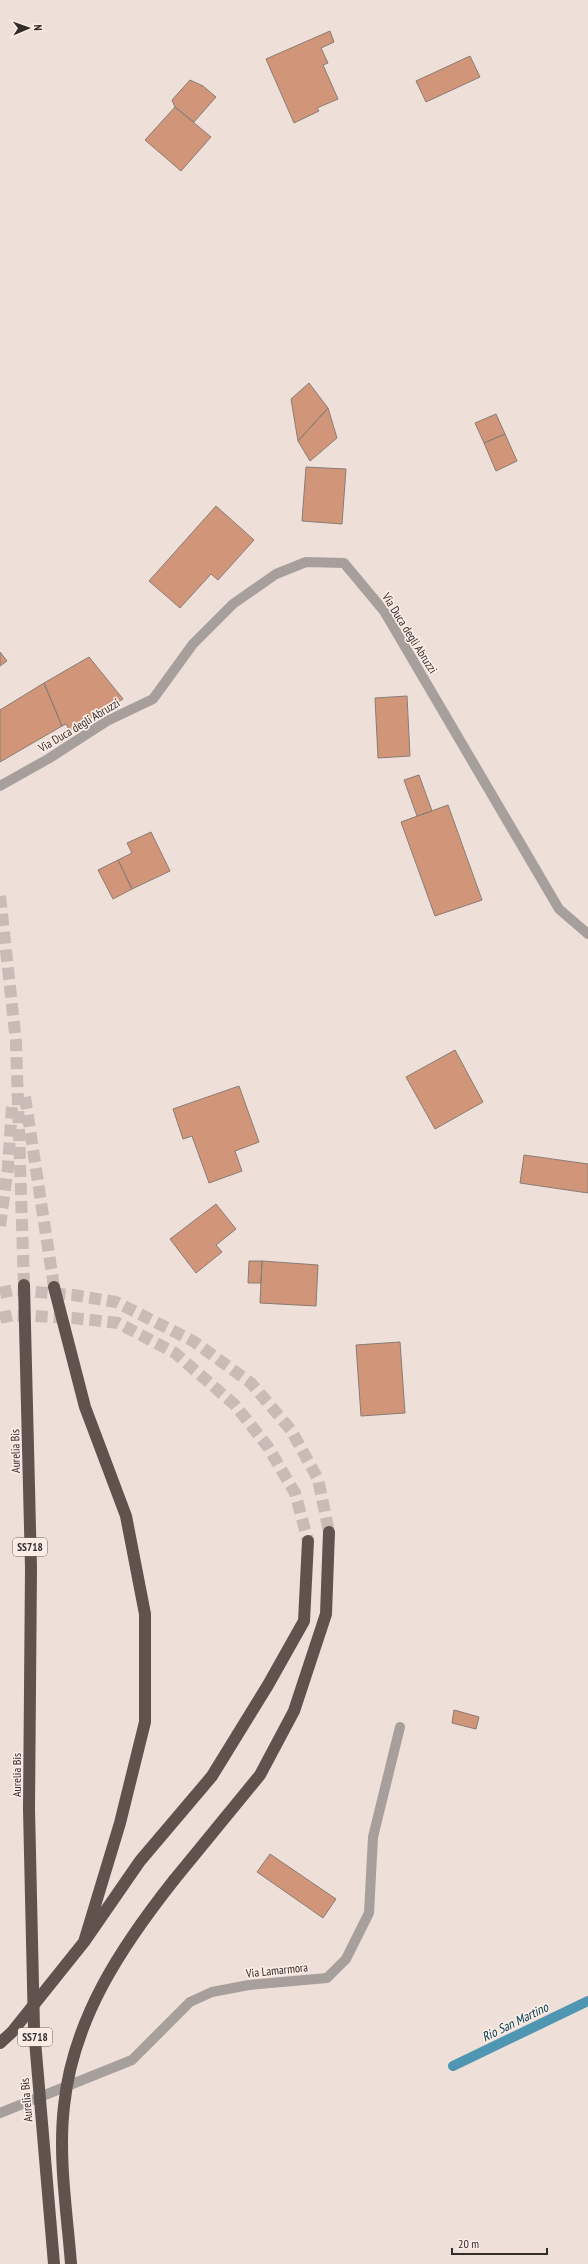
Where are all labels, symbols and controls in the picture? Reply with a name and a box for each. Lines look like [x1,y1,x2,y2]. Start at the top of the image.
north arrow [8,8,48,48]
text: N [31,24,45,31]
street label: Via Duca degli Abruzzi [379,589,441,676]
street label: Via Duca degli Abruzzi [35,695,122,756]
street label: Aurelia Bis [7,1429,23,1473]
road number: SS718 [13,1538,47,1556]
street label: Aurelia Bis [9,1753,24,1797]
street label: Via Lamarmora [244,1959,309,1981]
water label: Rio San Martino [479,1998,552,2045]
road number: SS718 [18,2028,52,2046]
street label: Aurelia Bis [17,2077,35,2123]
scale bar [452,2230,547,2256]
text: 20 m [458,2236,479,2251]

